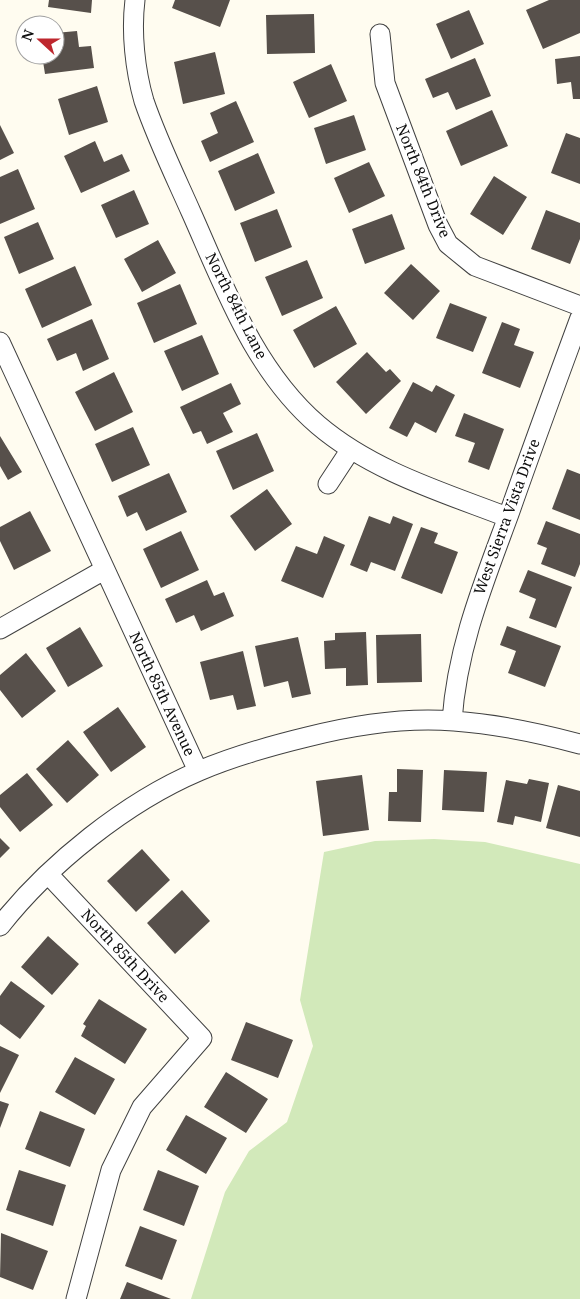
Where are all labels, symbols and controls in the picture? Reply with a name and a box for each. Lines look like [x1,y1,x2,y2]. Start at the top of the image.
north arrow [15,15,65,65]
text: N [17,27,38,44]
street label: North 84th Drive [392,121,456,240]
street label: North 84th Lane [201,249,272,362]
street label: West Sierra Vista Drive [468,436,544,597]
street label: North 85th Avenue [125,628,200,759]
street label: North 85th Drive [77,904,174,1006]

